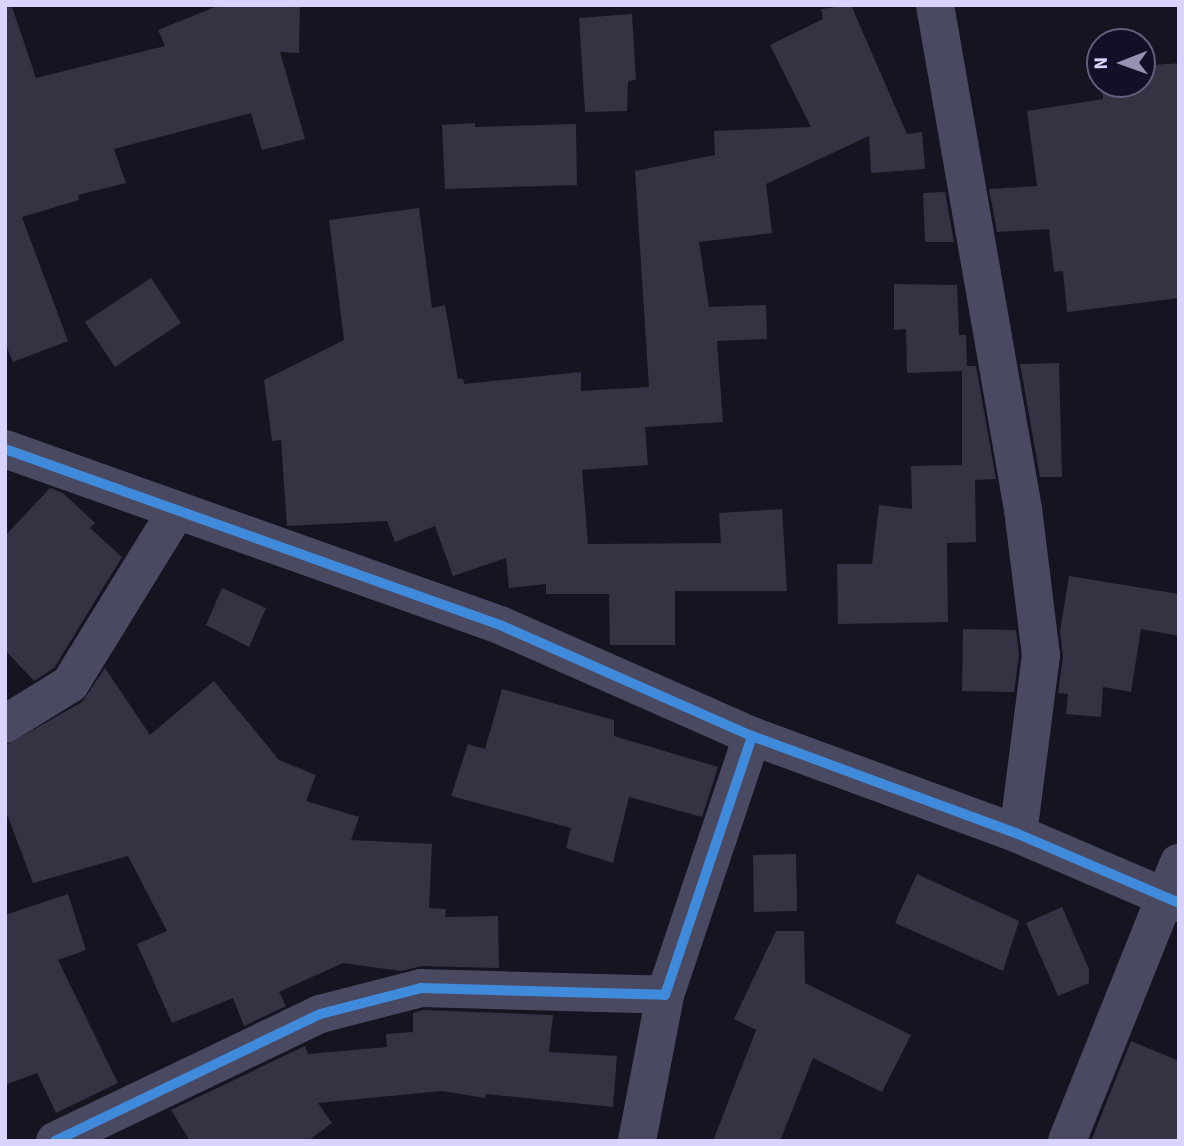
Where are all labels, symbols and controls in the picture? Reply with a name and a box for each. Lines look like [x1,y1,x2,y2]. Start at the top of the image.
north arrow [1086,28,1156,98]
text: N [1088,57,1115,70]

